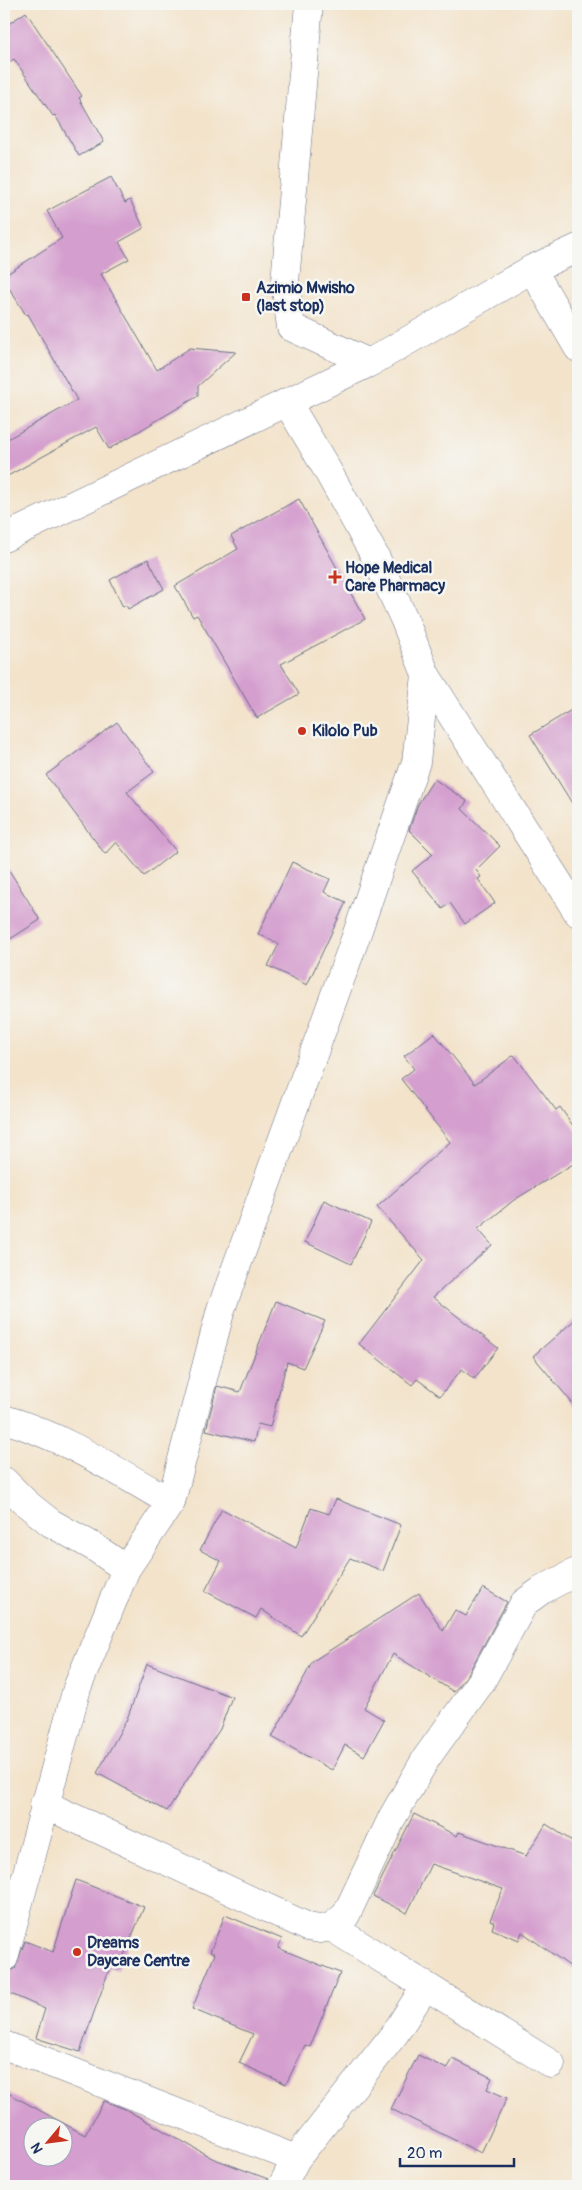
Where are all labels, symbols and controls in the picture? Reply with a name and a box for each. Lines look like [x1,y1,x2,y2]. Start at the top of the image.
place label: Azimio Mwisho (last stop) [256,278,355,316]
marker: Azimio Mwisho (last stop) [240,291,252,303]
place label: Hope Medical Care Pharmacy [345,558,445,596]
marker: Hope Medical Care Pharmacy [329,571,341,583]
place label: Kilolo Pub [312,721,378,741]
marker: Kilolo Pub [296,725,308,737]
place label: Dreams Daycare Centre [87,1933,191,1971]
marker: Dreams Daycare Centre [71,1946,83,1958]
north arrow [22,2118,72,2168]
scale bar [400,2135,513,2167]
text: N [27,2140,47,2156]
text: 20 m [407,2144,442,2163]

